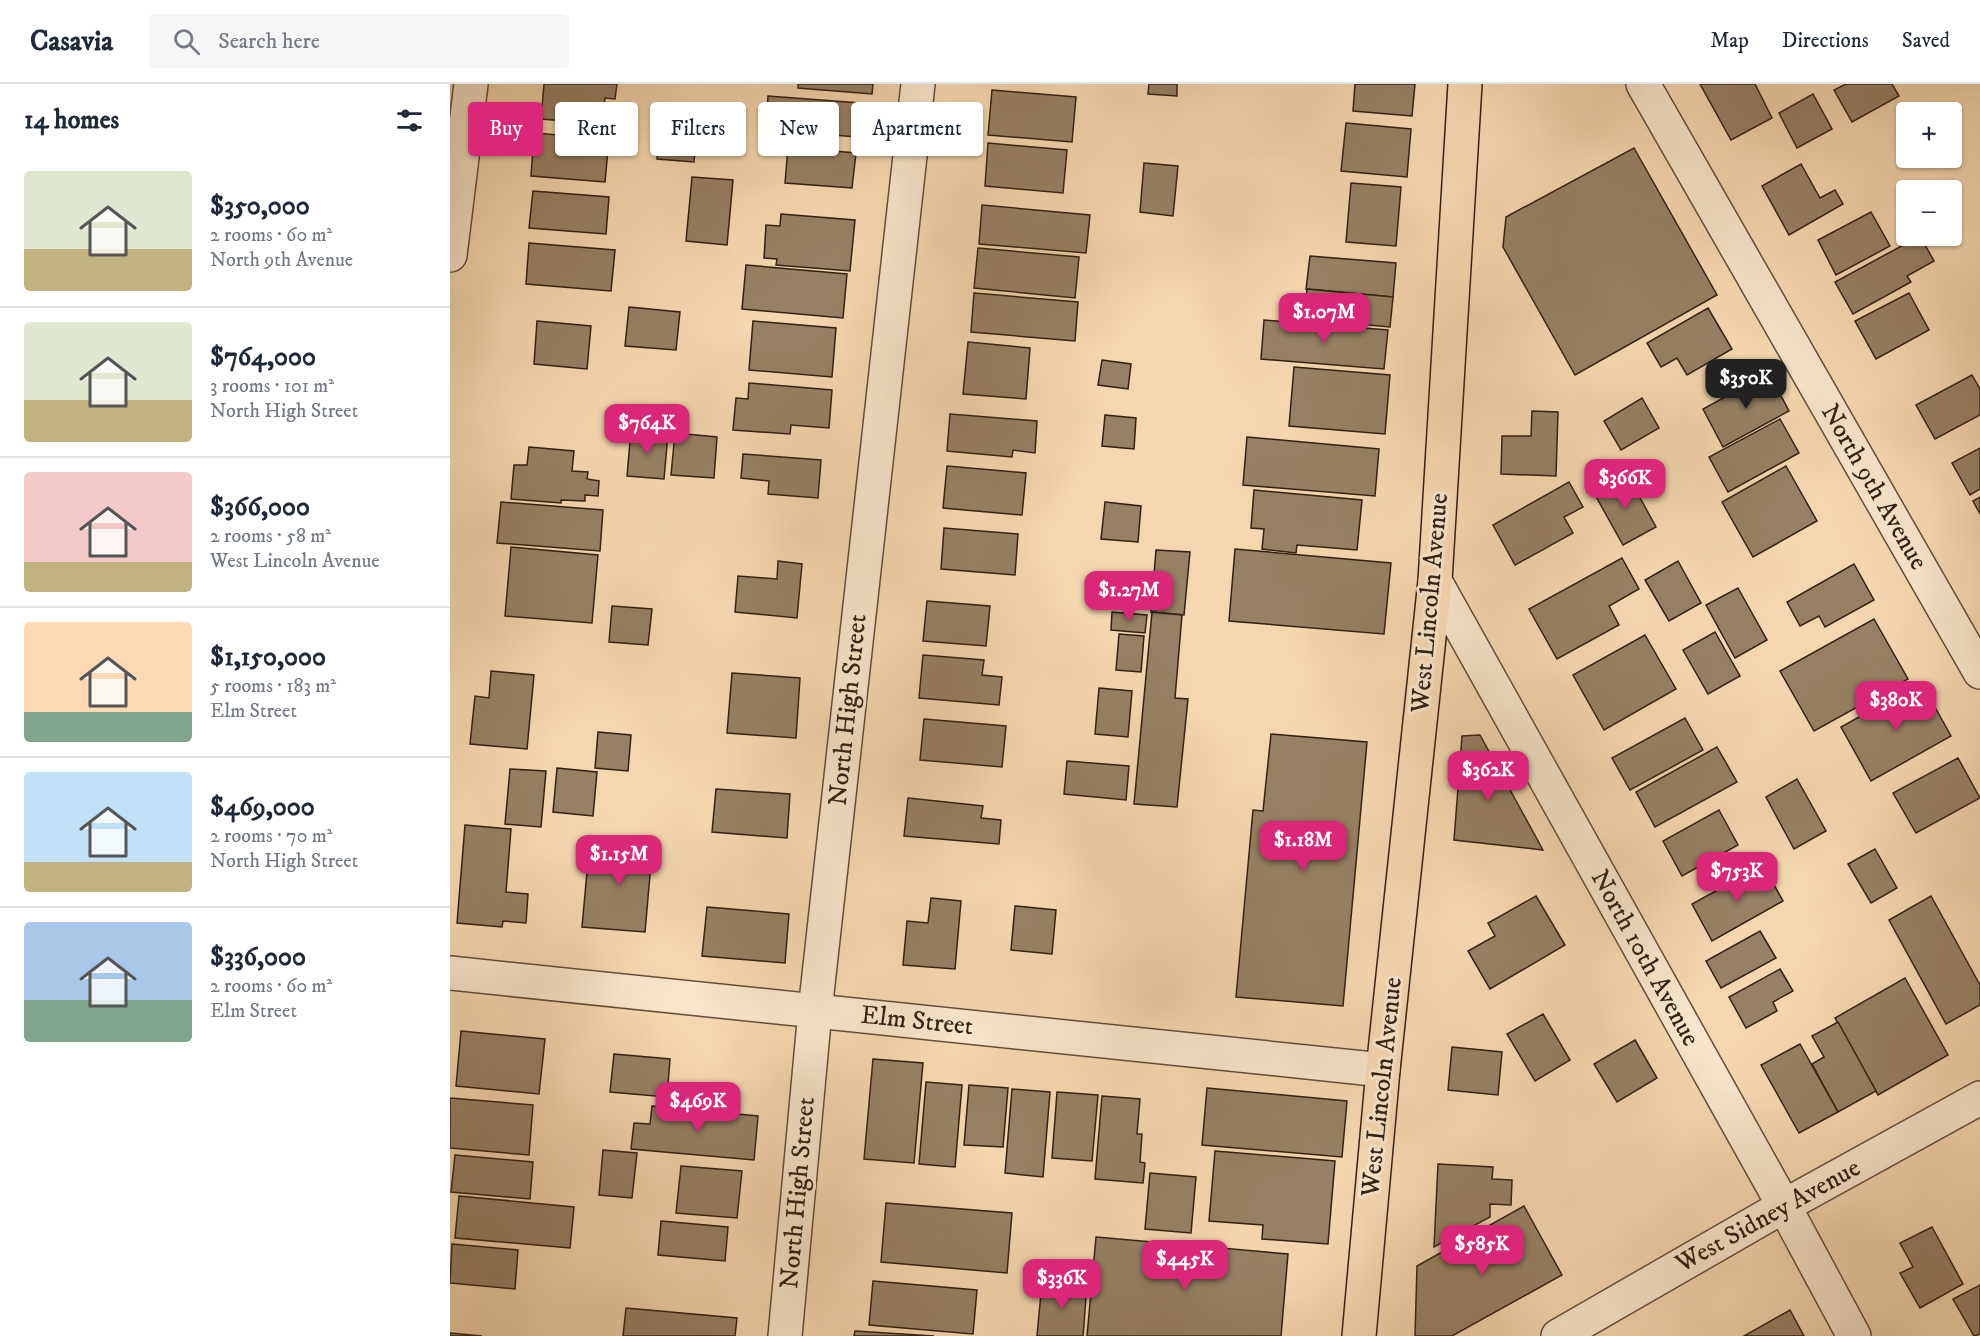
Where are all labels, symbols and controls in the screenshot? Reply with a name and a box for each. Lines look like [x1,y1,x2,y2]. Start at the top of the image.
search box [149,14,569,68]
text: Casavia [30,24,113,59]
icon: search [170,25,203,58]
text: Search here [218,28,320,55]
text: Map [1710,28,1749,54]
text: Directions [1782,28,1869,54]
text: Saved [1902,28,1950,54]
chip: Buy [468,102,543,156]
chip: Rent [555,102,638,156]
chip: Filters [650,102,746,156]
chip: New [758,102,839,156]
chip: Apartment [851,102,983,156]
map controls [1896,102,1962,246]
button: + [1896,102,1962,168]
text: 14 homes [24,104,119,137]
icon: filters [393,104,426,137]
button: − [1896,180,1962,246]
text: $350,000 [210,190,310,223]
icon: home [72,195,144,267]
text: 2 rooms · 60 m² [210,223,332,248]
text: North 9th Avenue [210,248,353,273]
pin: $1.07M [1275,293,1373,344]
text: $1.07M [1293,300,1355,325]
text: $764,000 [210,341,316,374]
icon: home [72,346,144,418]
pin: $350K [1704,359,1788,410]
text: $350K [1719,366,1773,391]
text: 3 rooms · 101 m² [210,374,334,399]
street label: North 9th Avenue [1813,398,1935,576]
text: North High Street [210,399,358,424]
pin: $764K [605,404,689,455]
text: $764K [618,411,676,436]
pin: $366K [1583,459,1667,510]
text: $366K [1598,466,1652,491]
text: $366,000 [210,491,310,524]
street label: West Lincoln Avenue [1404,492,1456,715]
icon: home [72,496,144,568]
text: 2 rooms · 58 m² [210,524,331,549]
text: West Lincoln Avenue [210,549,380,574]
pin: $1.27M [1080,571,1178,622]
text: $1.27M [1098,578,1160,603]
street label: North High Street [822,613,874,807]
text: $1,150,000 [210,641,326,674]
icon: home [72,646,144,718]
text: 5 rooms · 183 m² [210,674,336,699]
pin: $380K [1854,681,1938,732]
text: $380K [1869,688,1923,713]
text: Elm Street [210,699,297,724]
pin: $362K [1446,751,1530,802]
text: $362K [1462,758,1514,783]
text: $469,000 [210,791,315,824]
icon: home [72,796,144,868]
pin: $1.18M [1254,821,1352,872]
text: 2 rooms · 70 m² [210,824,333,849]
text: $1.18M [1274,828,1332,853]
pin: $1.15M [570,835,668,886]
text: $1.15M [590,842,648,867]
text: North High Street [210,849,358,874]
pin: $753K [1695,852,1779,903]
text: $753K [1711,859,1763,884]
street label: North 10th Avenue [1583,864,1707,1052]
text: $336,000 [210,941,306,974]
icon: home [72,946,144,1018]
text: 2 rooms · 60 m² [210,974,332,999]
street label: West Lincoln Avenue [1354,976,1410,1199]
text: Elm Street [210,999,297,1024]
street label: Elm Street [859,999,975,1043]
pin: $469K [656,1082,740,1133]
text: $469K [670,1089,726,1114]
street label: North High Street [773,1096,823,1290]
street label: West Sidney Avenue [1669,1152,1866,1281]
pin: $585K [1440,1225,1524,1276]
text: $585K [1455,1232,1509,1257]
pin: $445K [1143,1240,1227,1291]
text: $445K [1156,1247,1214,1272]
pin: $336K [1020,1259,1104,1310]
text: $336K [1037,1266,1087,1291]

